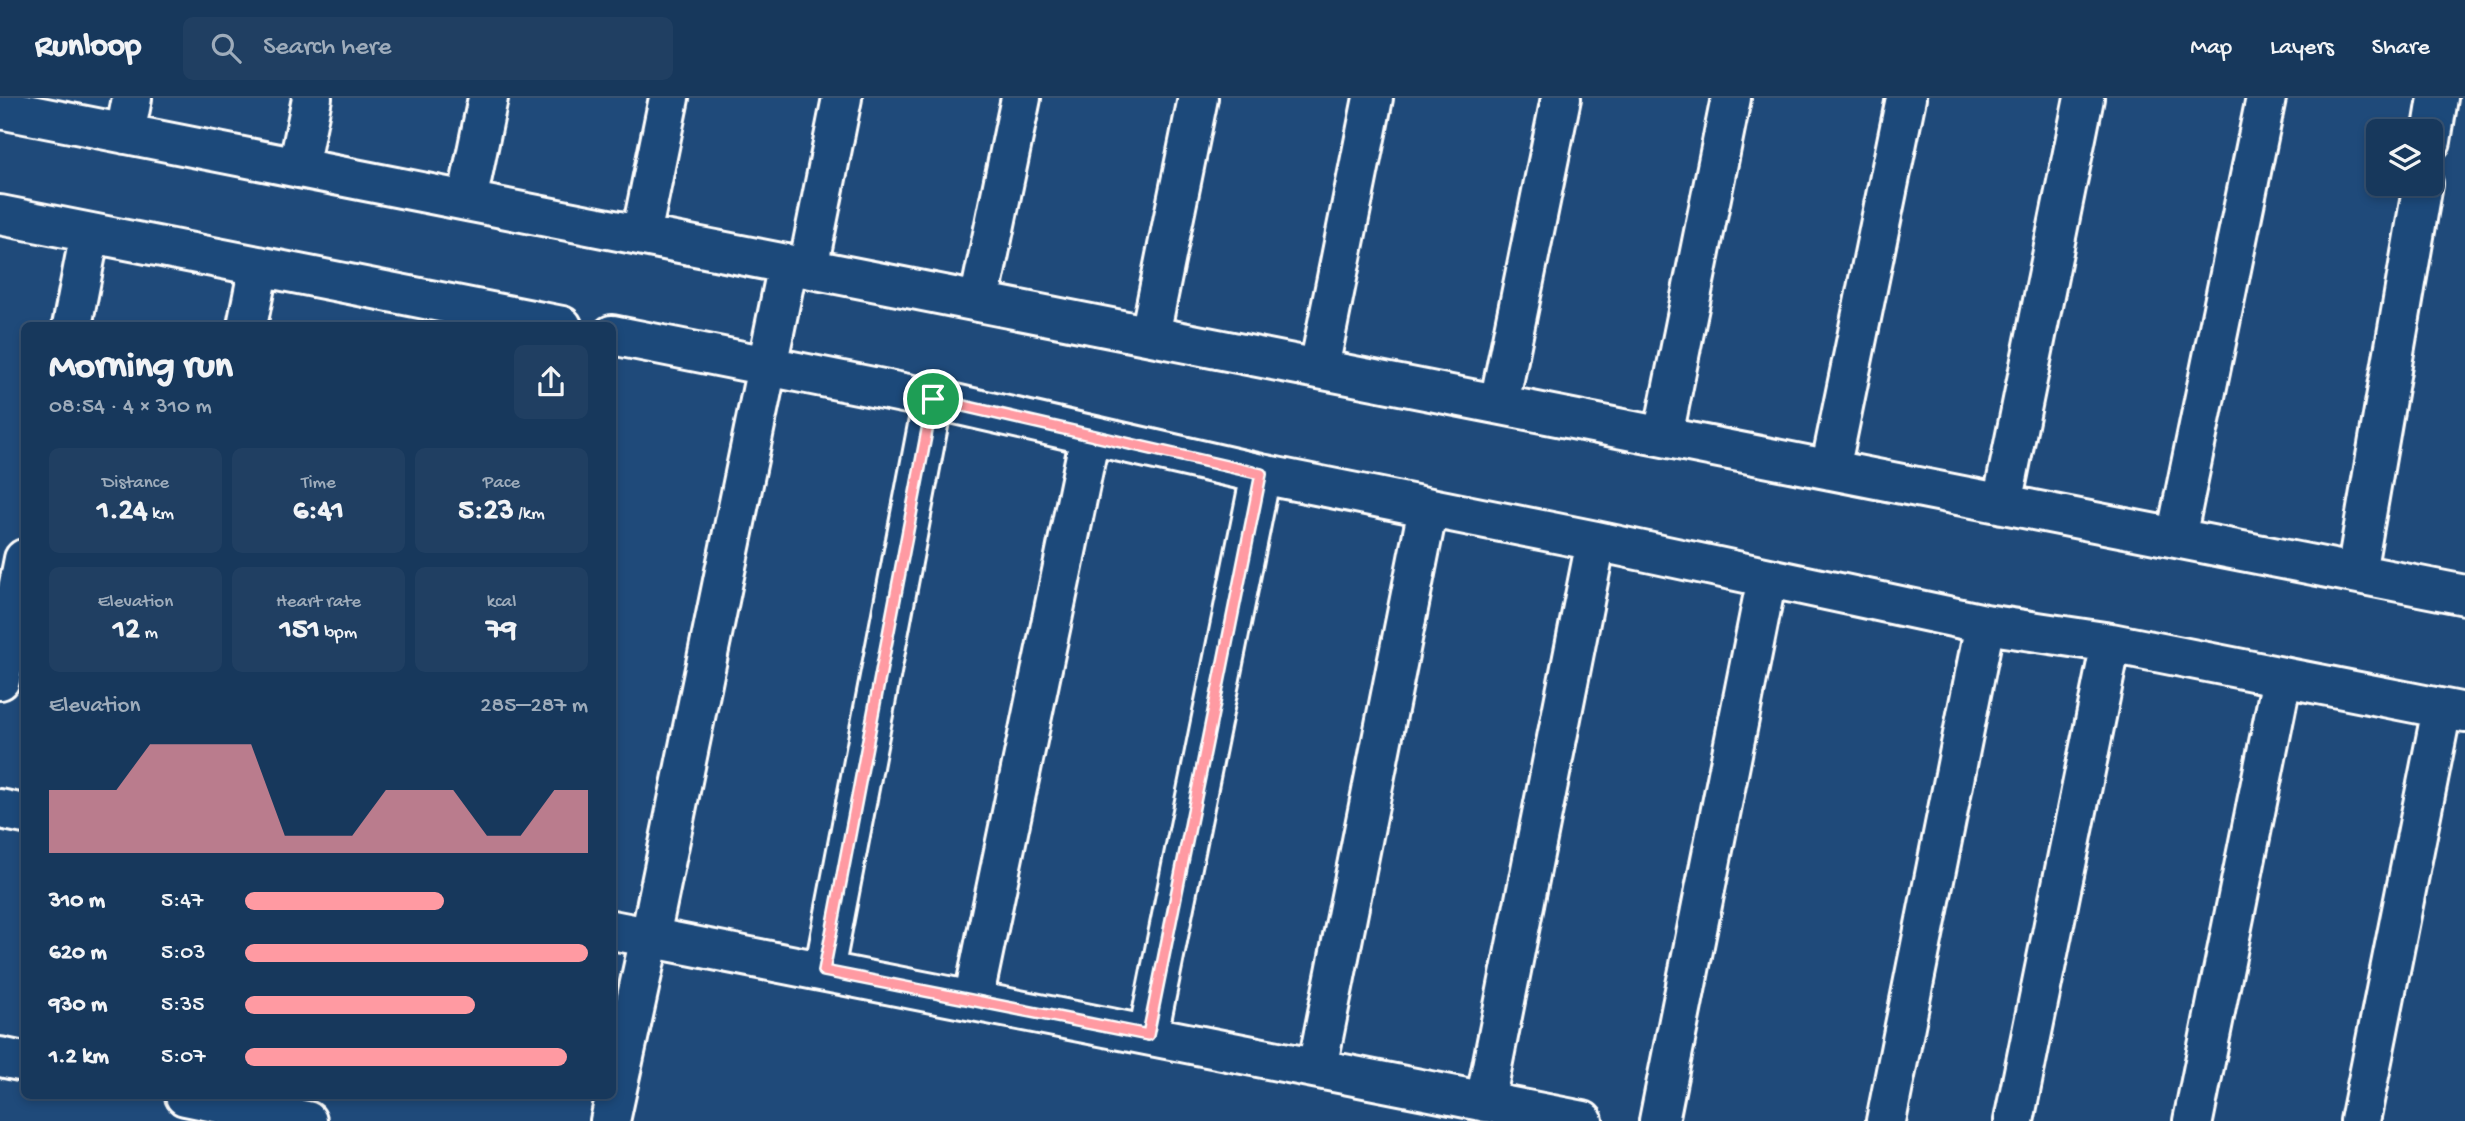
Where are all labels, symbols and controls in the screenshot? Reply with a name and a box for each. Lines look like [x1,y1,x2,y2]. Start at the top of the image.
search box [183,17,673,80]
text: Runloop [35,29,141,67]
icon: search [207,29,245,67]
text: Search here [263,33,391,64]
text: Map [2190,34,2232,63]
text: Layers [2270,34,2334,63]
text: Share [2372,34,2430,63]
map controls [2366,119,2443,196]
button: layers [2366,119,2443,196]
button: share [514,345,588,419]
text: Morning run [49,346,233,390]
pin [903,369,963,429]
icon: arrive [914,380,952,418]
text: 08:54 · 4 × 310 m [49,394,212,421]
text: Distance [102,472,169,495]
text: Time [301,472,336,495]
text: Pace [483,472,520,495]
text: 1.24 [97,495,147,530]
text: 6:41 [293,495,344,530]
text: 5:23 [458,495,514,530]
text: km [147,503,174,526]
text: /km [514,503,545,526]
text: Elevation [98,591,173,614]
text: Heart rate [276,591,361,614]
text: kcal [487,591,516,614]
text: 12 [113,614,140,649]
text: 151 [280,614,320,649]
text: 79 [486,614,517,649]
text: m [140,622,158,645]
text: bpm [320,622,357,645]
text: Elevation [49,693,140,720]
text: 285–287 m [480,693,588,720]
text: 310 m [49,888,105,915]
text: 5:47 [161,888,203,915]
text: 620 m [49,940,107,967]
text: 5:03 [161,940,205,967]
text: 930 m [49,992,107,1019]
text: 5:35 [161,992,204,1019]
text: 1.2 km [49,1044,109,1071]
text: 5:07 [161,1044,205,1071]

